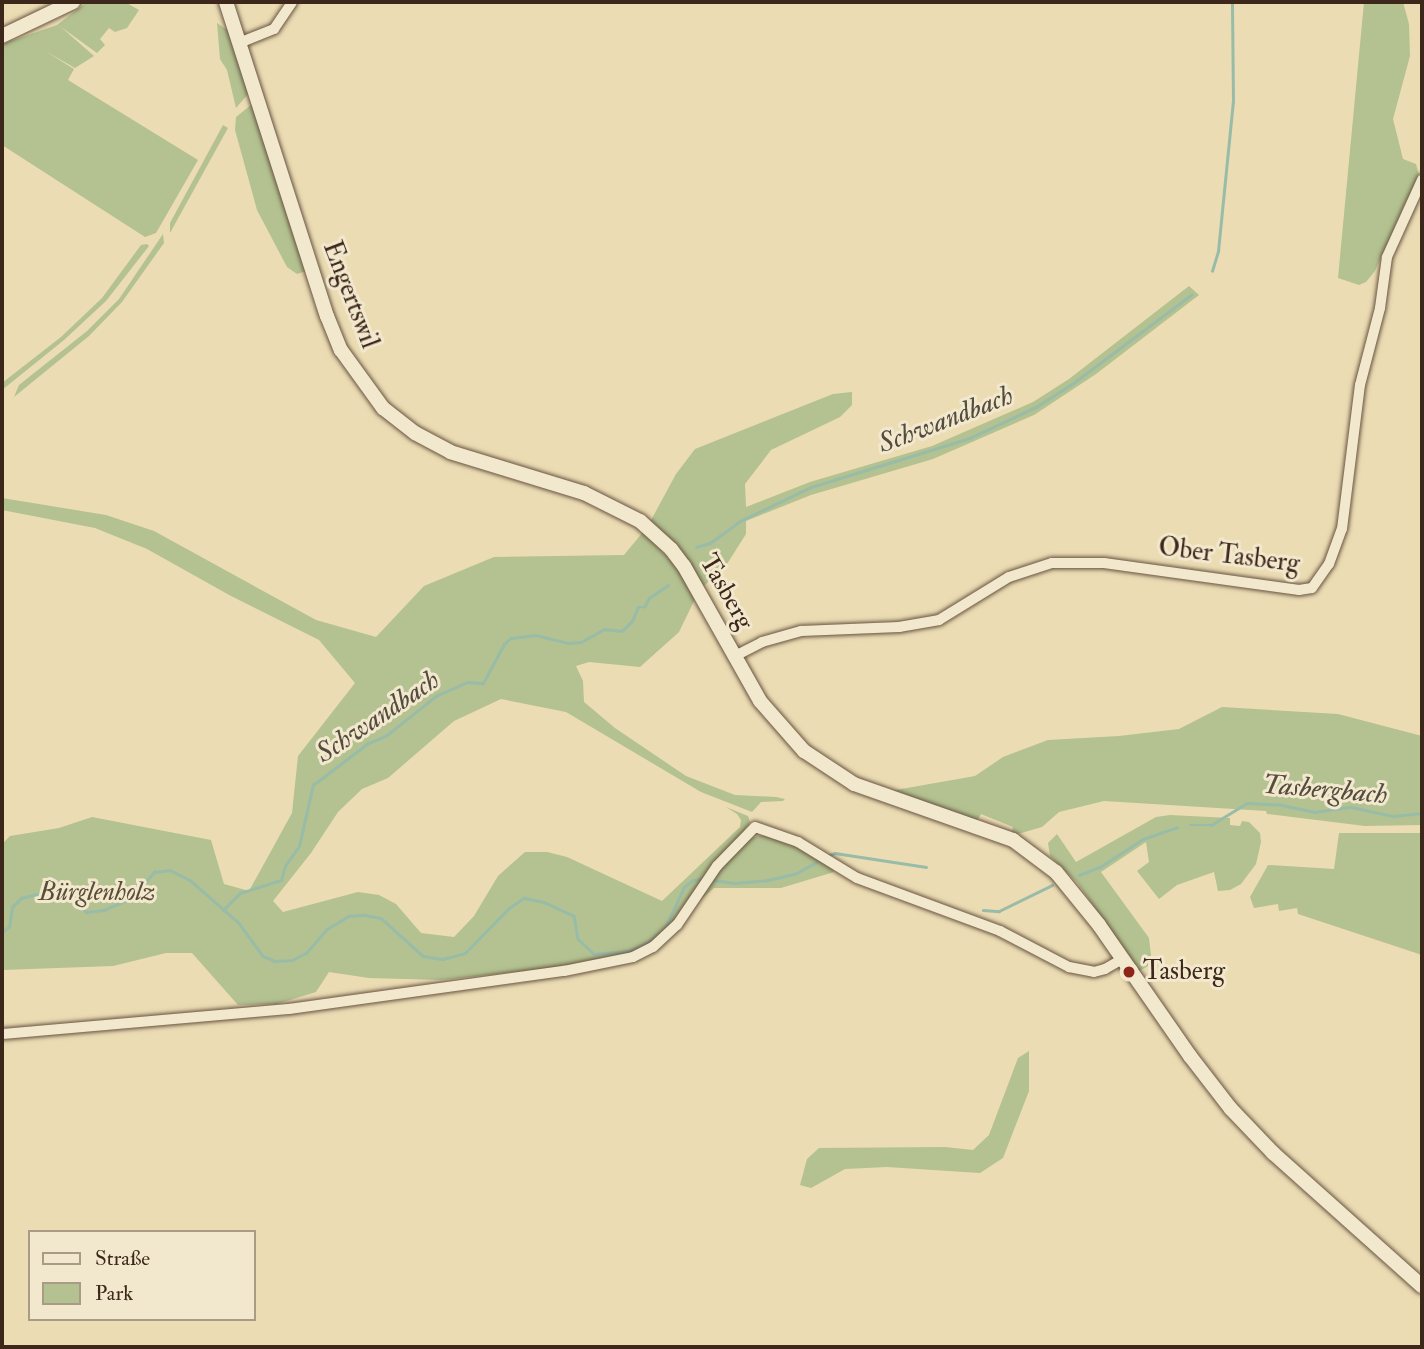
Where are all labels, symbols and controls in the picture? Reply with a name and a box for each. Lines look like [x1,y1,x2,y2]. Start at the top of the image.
street label: Engertswil [315,237,385,353]
water label: Schwandbach [874,379,1018,461]
street label: Ober Tasberg [1157,532,1301,580]
street label: Tasberg [692,549,760,635]
water label: Schwandbach [310,663,446,771]
water label: Tasbergbach [1261,768,1389,812]
park label: Bürglenholz [39,877,155,909]
place label: Tasberg [1143,956,1225,988]
marker: Tasberg [1121,964,1137,980]
legend [28,1230,256,1321]
text: Straße [95,1245,150,1272]
text: Park [95,1280,133,1307]

